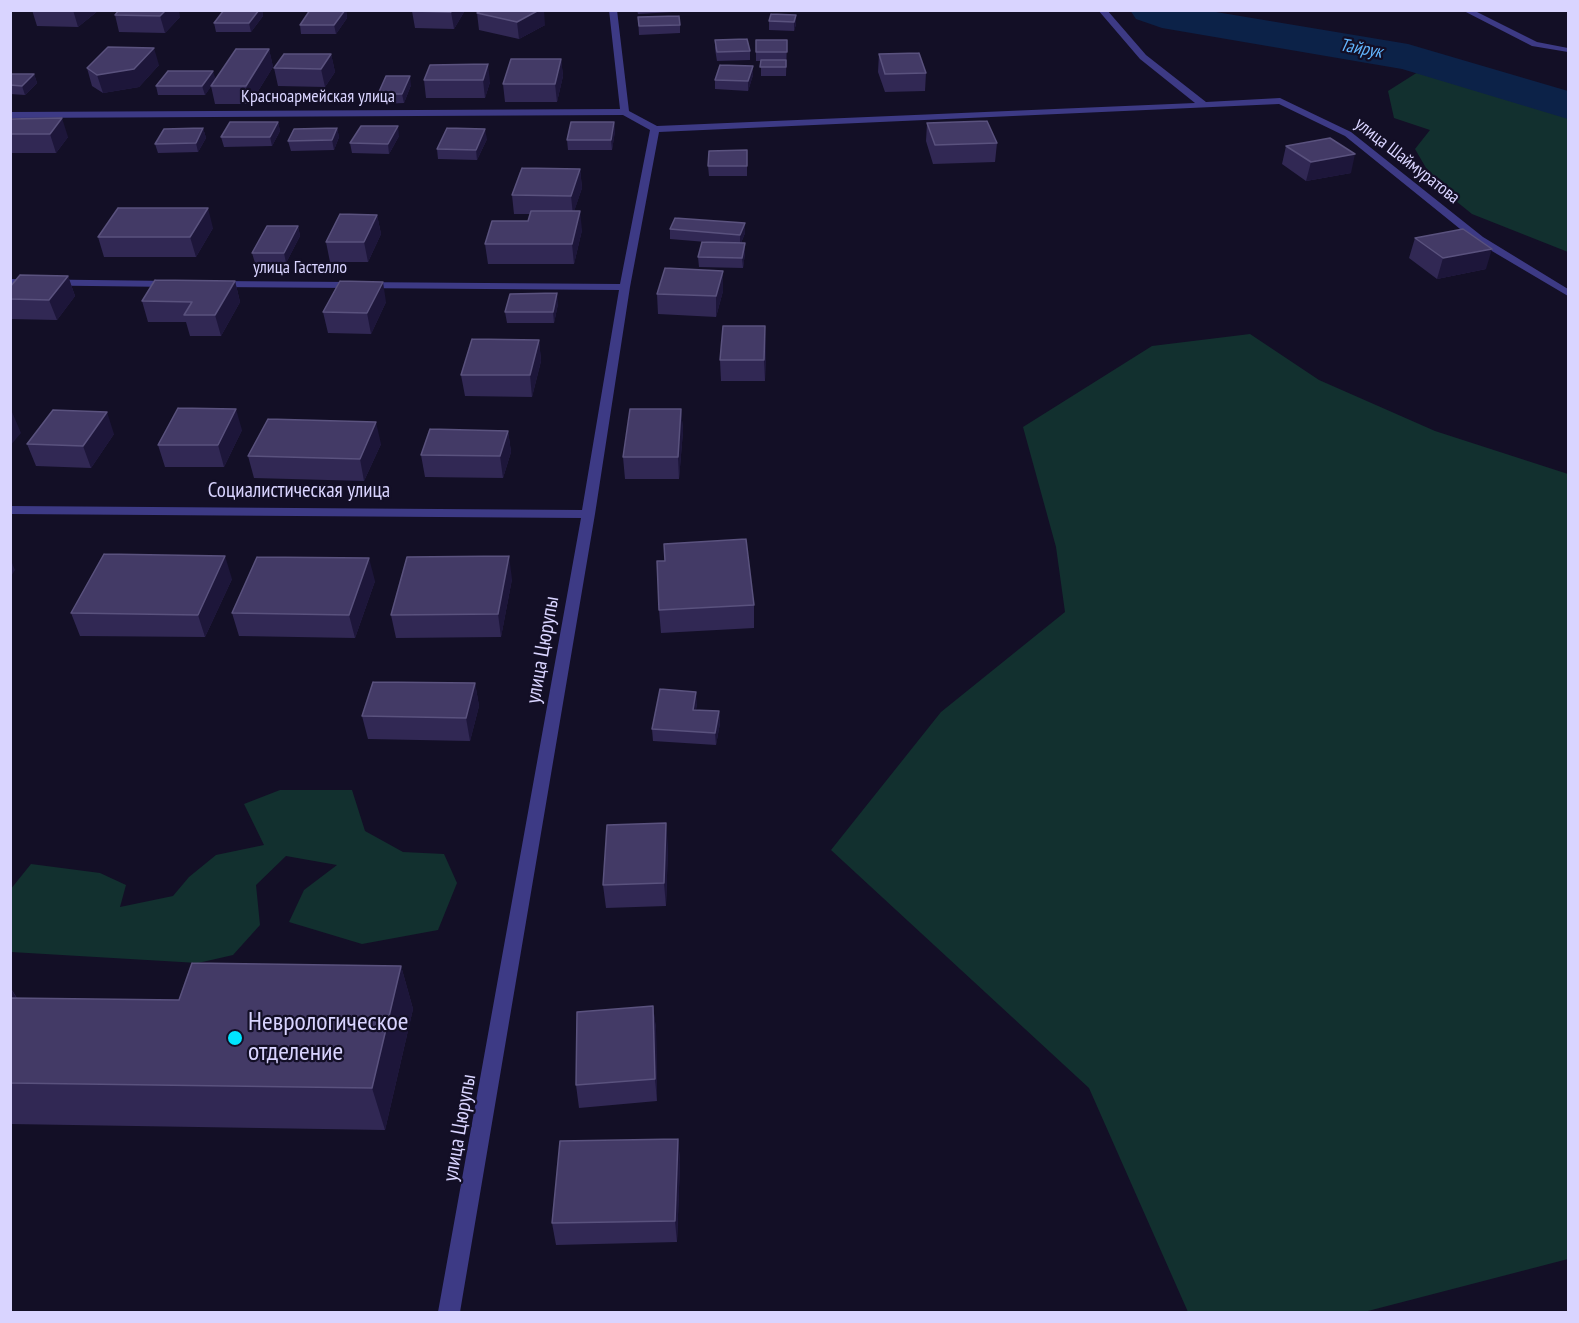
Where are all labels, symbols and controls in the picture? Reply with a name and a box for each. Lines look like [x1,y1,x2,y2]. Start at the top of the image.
water label: Тайрук [1338,35,1384,63]
street label: Красноармейская улица [241,86,395,108]
street label: улица Шаймуратова [1350,113,1464,209]
street label: улица Гастелло [253,257,347,279]
street label: Социалистическая улица [208,478,390,504]
street label: улица Цюрупы [521,594,565,706]
place label: Неврологическое отделение [248,1007,409,1068]
marker: Неврологическое отделение [226,1029,244,1047]
street label: улица Цюрупы [438,1072,482,1184]

